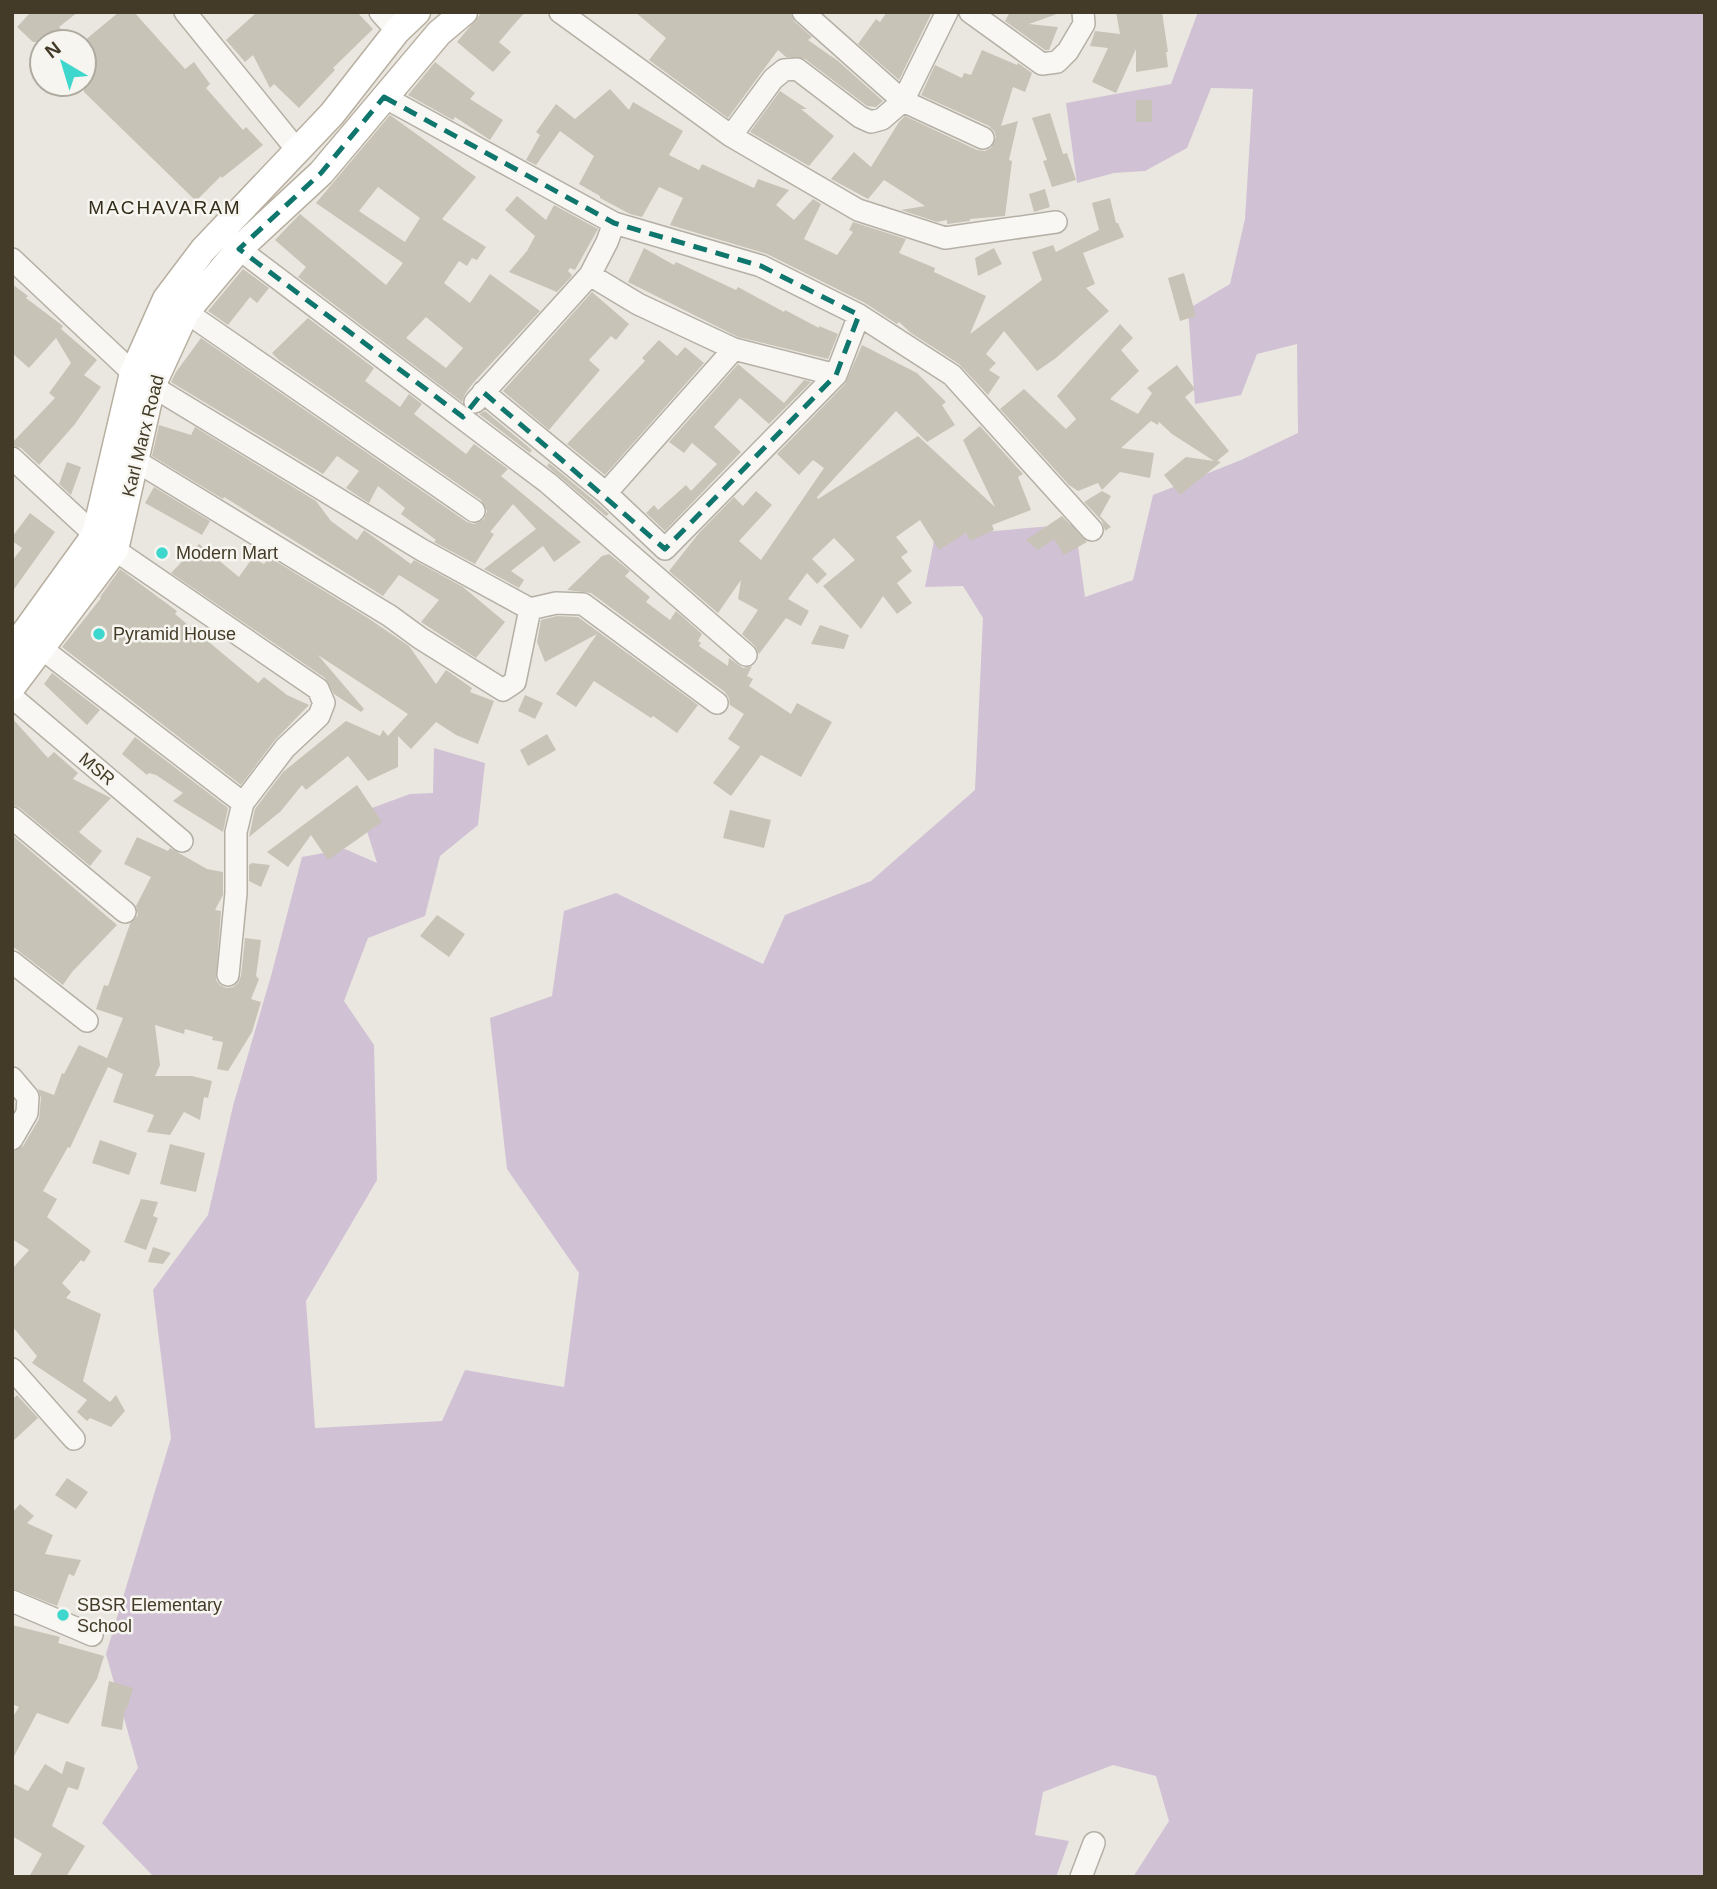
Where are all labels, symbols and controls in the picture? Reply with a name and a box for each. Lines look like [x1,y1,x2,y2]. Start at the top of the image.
north arrow [28,28,98,98]
text: N [41,37,65,62]
district label: MACHAVARAM [88,197,242,218]
street label: Karl Marx Road [118,373,168,499]
place label: Modern Mart [176,543,278,563]
marker: Modern Mart [154,545,170,561]
place label: Pyramid House [113,624,236,644]
marker: Pyramid House [91,626,107,642]
street label: MSR [75,748,119,790]
place label: SBSR Elementary School [77,1595,222,1636]
marker: SBSR Elementary School [55,1607,71,1623]

